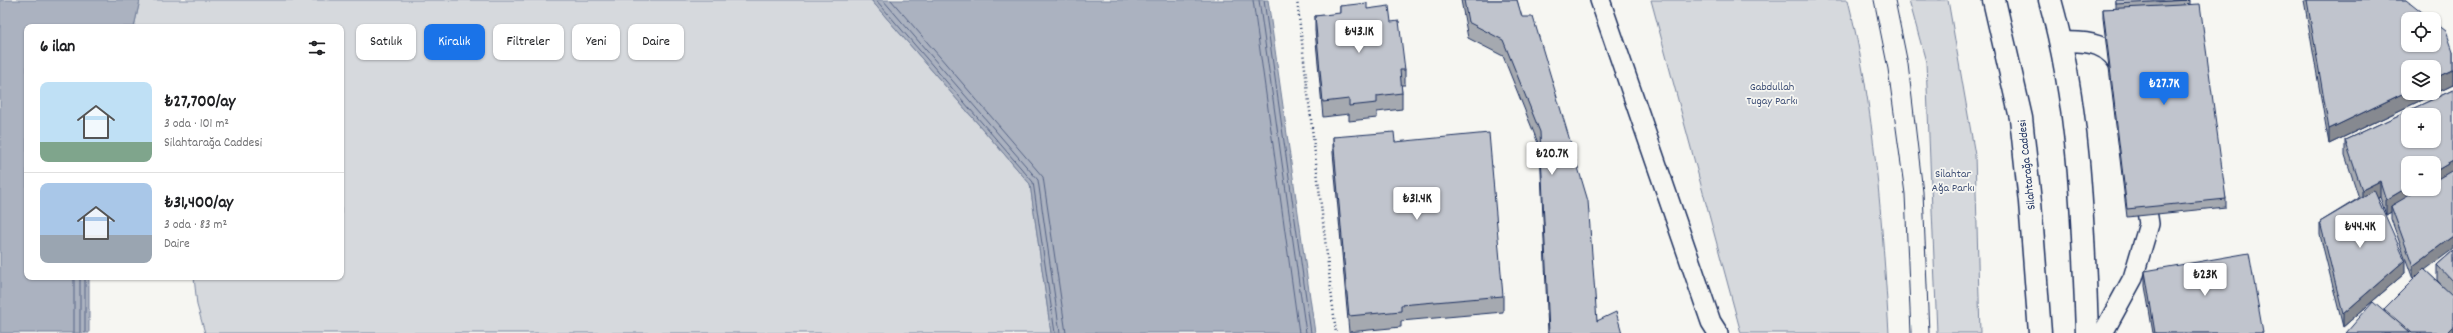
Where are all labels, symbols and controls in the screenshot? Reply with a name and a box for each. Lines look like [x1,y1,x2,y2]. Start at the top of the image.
map controls [2401,12,2441,196]
button: locate [2401,12,2441,52]
pin: ₺43.1K [1326,20,1392,54]
text: ₺43.1K [1344,23,1374,42]
chip: Satılık [356,24,416,60]
chip: Kiralık [424,24,485,60]
chip: Filtreler [493,24,564,60]
chip: Yeni [572,24,620,60]
chip: Daire [628,24,684,60]
text: 6 ilan [40,36,75,60]
icon: filters [306,37,328,59]
button: layers [2401,60,2441,100]
pin: ₺27.7K [2131,72,2197,106]
text: ₺27.7K [2148,75,2180,94]
park label: Gabdullah Tugay Parkı [1746,79,1798,110]
text: ₺27,700/ay [164,91,235,115]
icon: home [72,98,120,146]
button: + [2401,108,2441,148]
text: 3 oda · 101 m² [164,115,229,134]
street label: Silahtarağa Caddesi [2014,119,2041,211]
text: Silahtarağa Caddesi [164,134,262,153]
pin: ₺20.7K [1519,142,1585,176]
text: ₺20.7K [1535,145,1569,164]
button: − [2401,156,2441,196]
park label: Silahtar Ağa Parkı [1932,166,1974,197]
pin: ₺31.4K [1384,187,1450,221]
text: ₺31.4K [1402,190,1432,209]
text: ₺31,400/ay [164,192,233,216]
icon: home [72,199,120,247]
pin: ₺44.4K [2327,215,2393,249]
text: 3 oda · 83 m² [164,216,227,235]
text: ₺44.4K [2344,218,2376,237]
text: Daire [164,235,190,254]
pin: ₺23K [2181,263,2229,297]
text: ₺23K [2193,266,2217,285]

